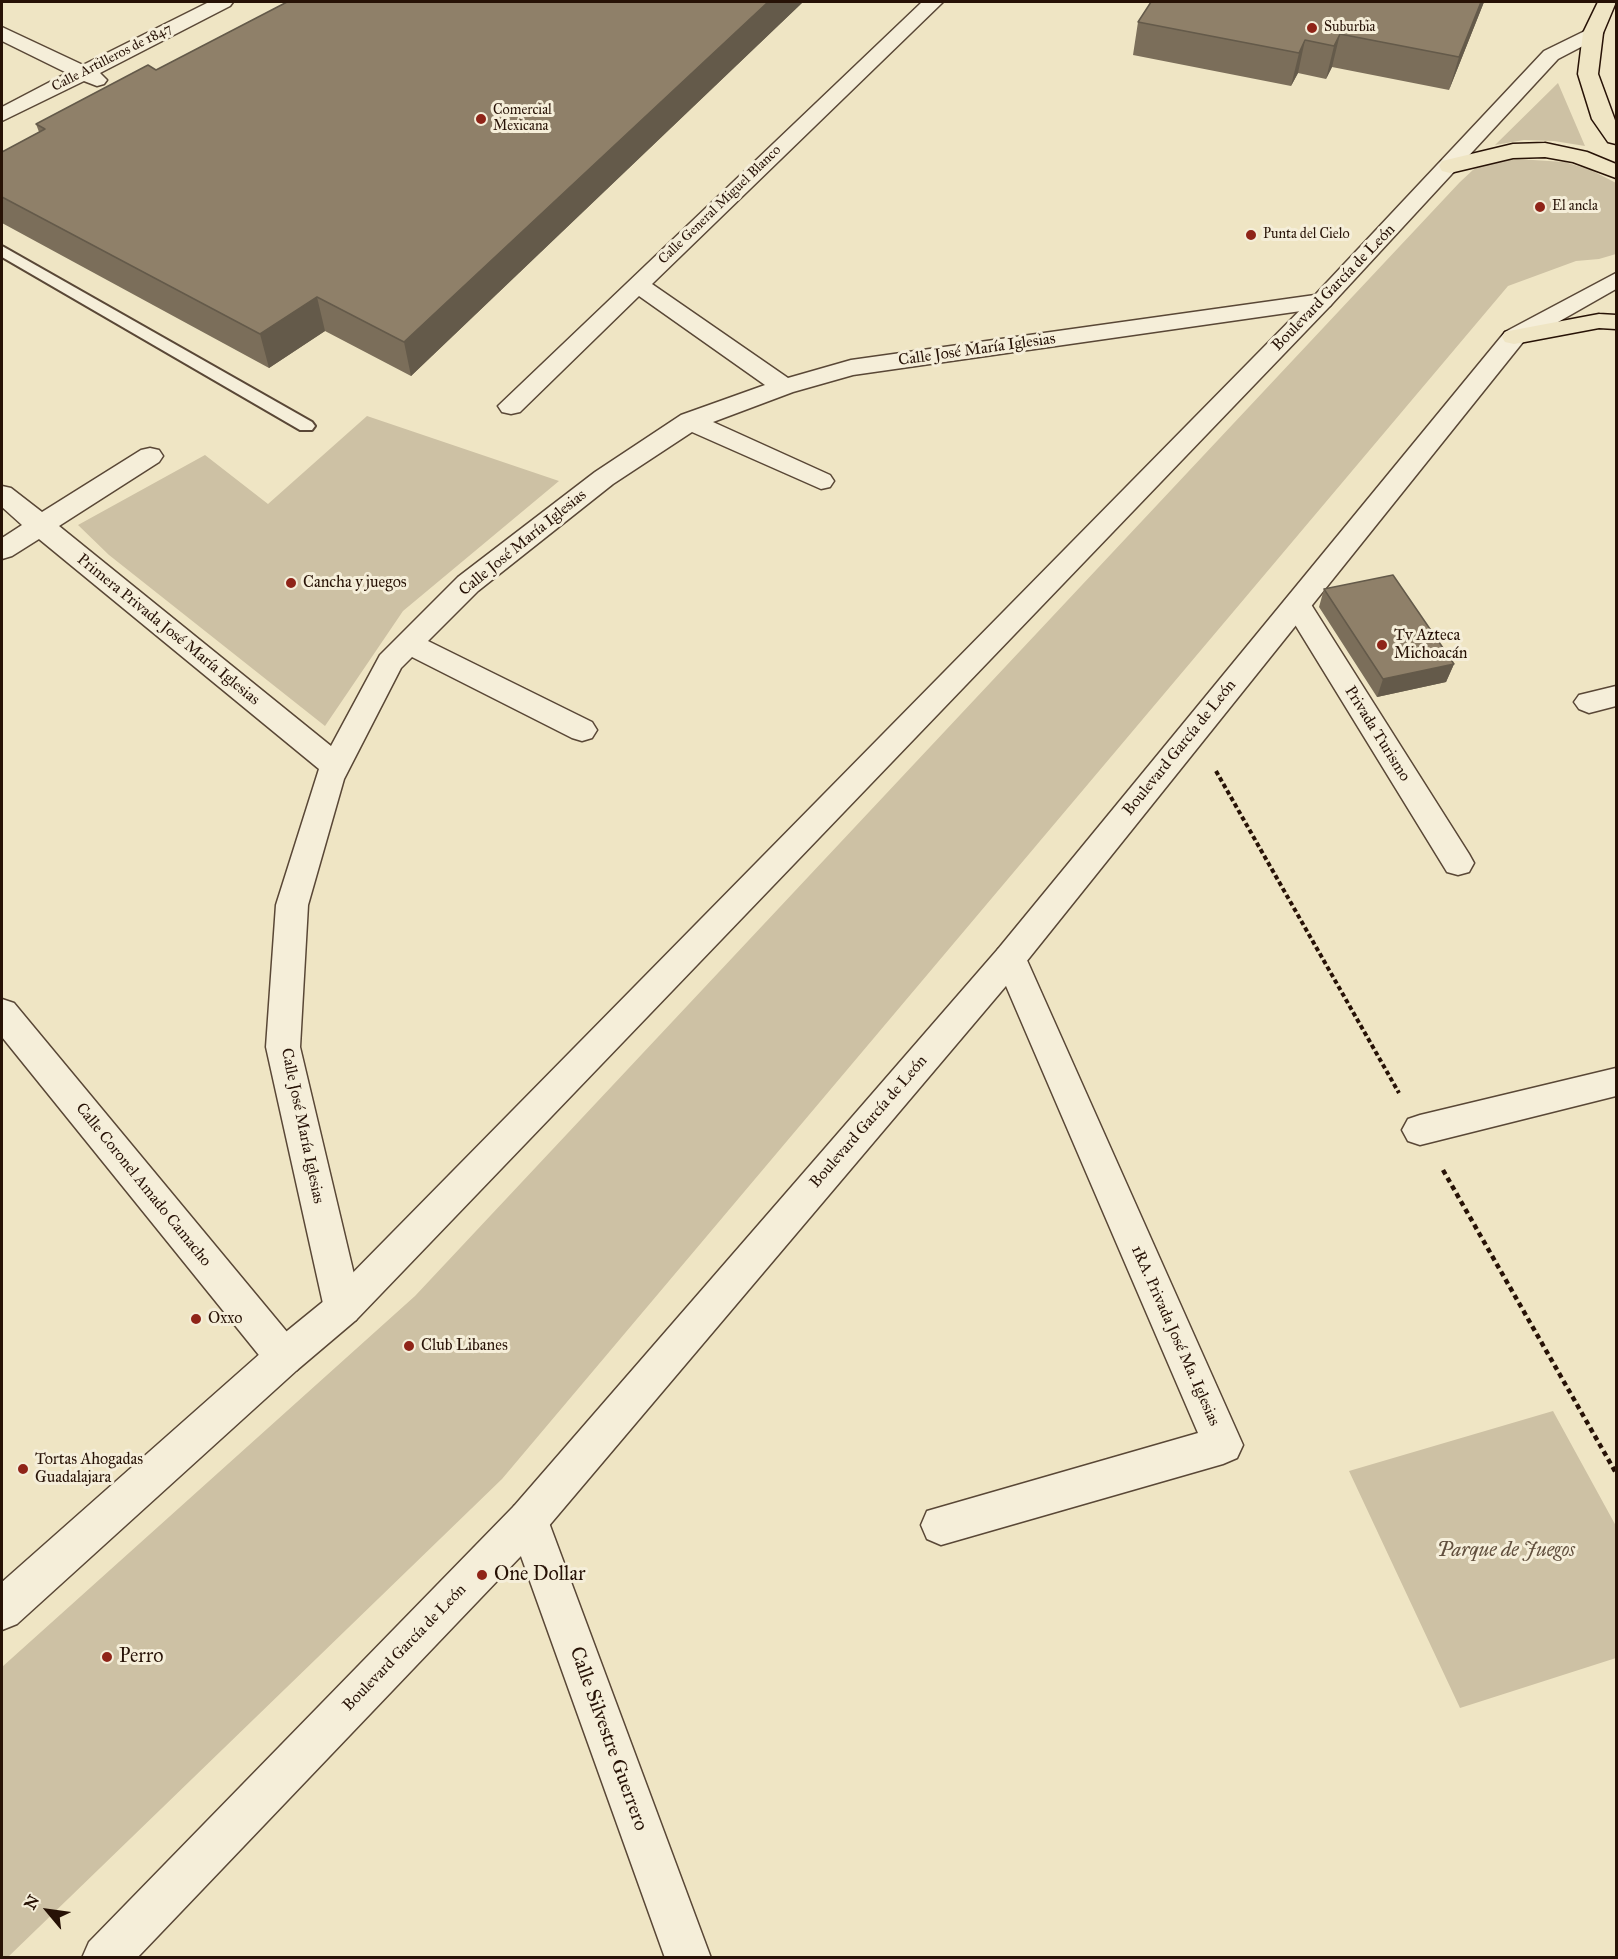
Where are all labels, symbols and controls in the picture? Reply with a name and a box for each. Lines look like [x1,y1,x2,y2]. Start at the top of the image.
street label: Calle Artilleros de 1847 [49,20,175,96]
place label: Suburbia [1324,20,1375,36]
marker: Suburbia [1305,21,1319,35]
place label: Comercial Mexicana [493,103,552,136]
marker: Comercial Mexicana [474,112,488,126]
street label: Calle General Miguel Blanco [655,142,785,268]
place label: El ancla [1552,199,1598,215]
marker: El ancla [1533,200,1547,214]
street label: Boulevard García de León [1268,220,1400,356]
place label: Punta del Cielo [1263,227,1350,243]
marker: Punta del Cielo [1244,228,1258,242]
street label: Calle José María Iglesias [897,329,1057,371]
street label: Calle José María Iglesias [455,486,591,600]
street label: Primera Privada José María Iglesias [73,550,263,710]
place label: Cancha y juegos [303,573,407,593]
marker: Cancha y juegos [284,576,298,590]
place label: Tv Azteca Michoacán [1394,626,1468,664]
marker: Tv Azteca Michoacán [1375,638,1389,652]
street label: Boulevard García de León [1119,676,1241,820]
street label: Privada Turismo [1340,683,1414,785]
street label: Calle José María Iglesias [276,1047,328,1205]
street label: Boulevard García de León [806,1052,932,1192]
street label: Calle Coronel Amado Camacho [71,1099,215,1271]
street label: 1RA. Privada José Ma. Iglesias [1126,1243,1224,1429]
place label: Oxxo [208,1309,242,1329]
marker: Oxxo [189,1312,203,1326]
place label: Club Libanes [421,1336,508,1356]
marker: Club Libanes [402,1339,416,1353]
place label: Tortas Ahogadas Guadalajara [35,1450,143,1488]
marker: Tortas Ahogadas Guadalajara [16,1462,30,1476]
park label: Parque de Juegos [1437,1539,1575,1563]
place label: One Dollar [494,1563,585,1587]
marker: One Dollar [475,1568,489,1582]
street label: Boulevard García de León [339,1580,471,1716]
street label: Calle Silvestre Guerrero [564,1644,652,1834]
place label: Perro [119,1645,163,1669]
marker: Perro [100,1650,114,1664]
north arrow [18,1881,78,1941]
text: N [20,1891,43,1913]

